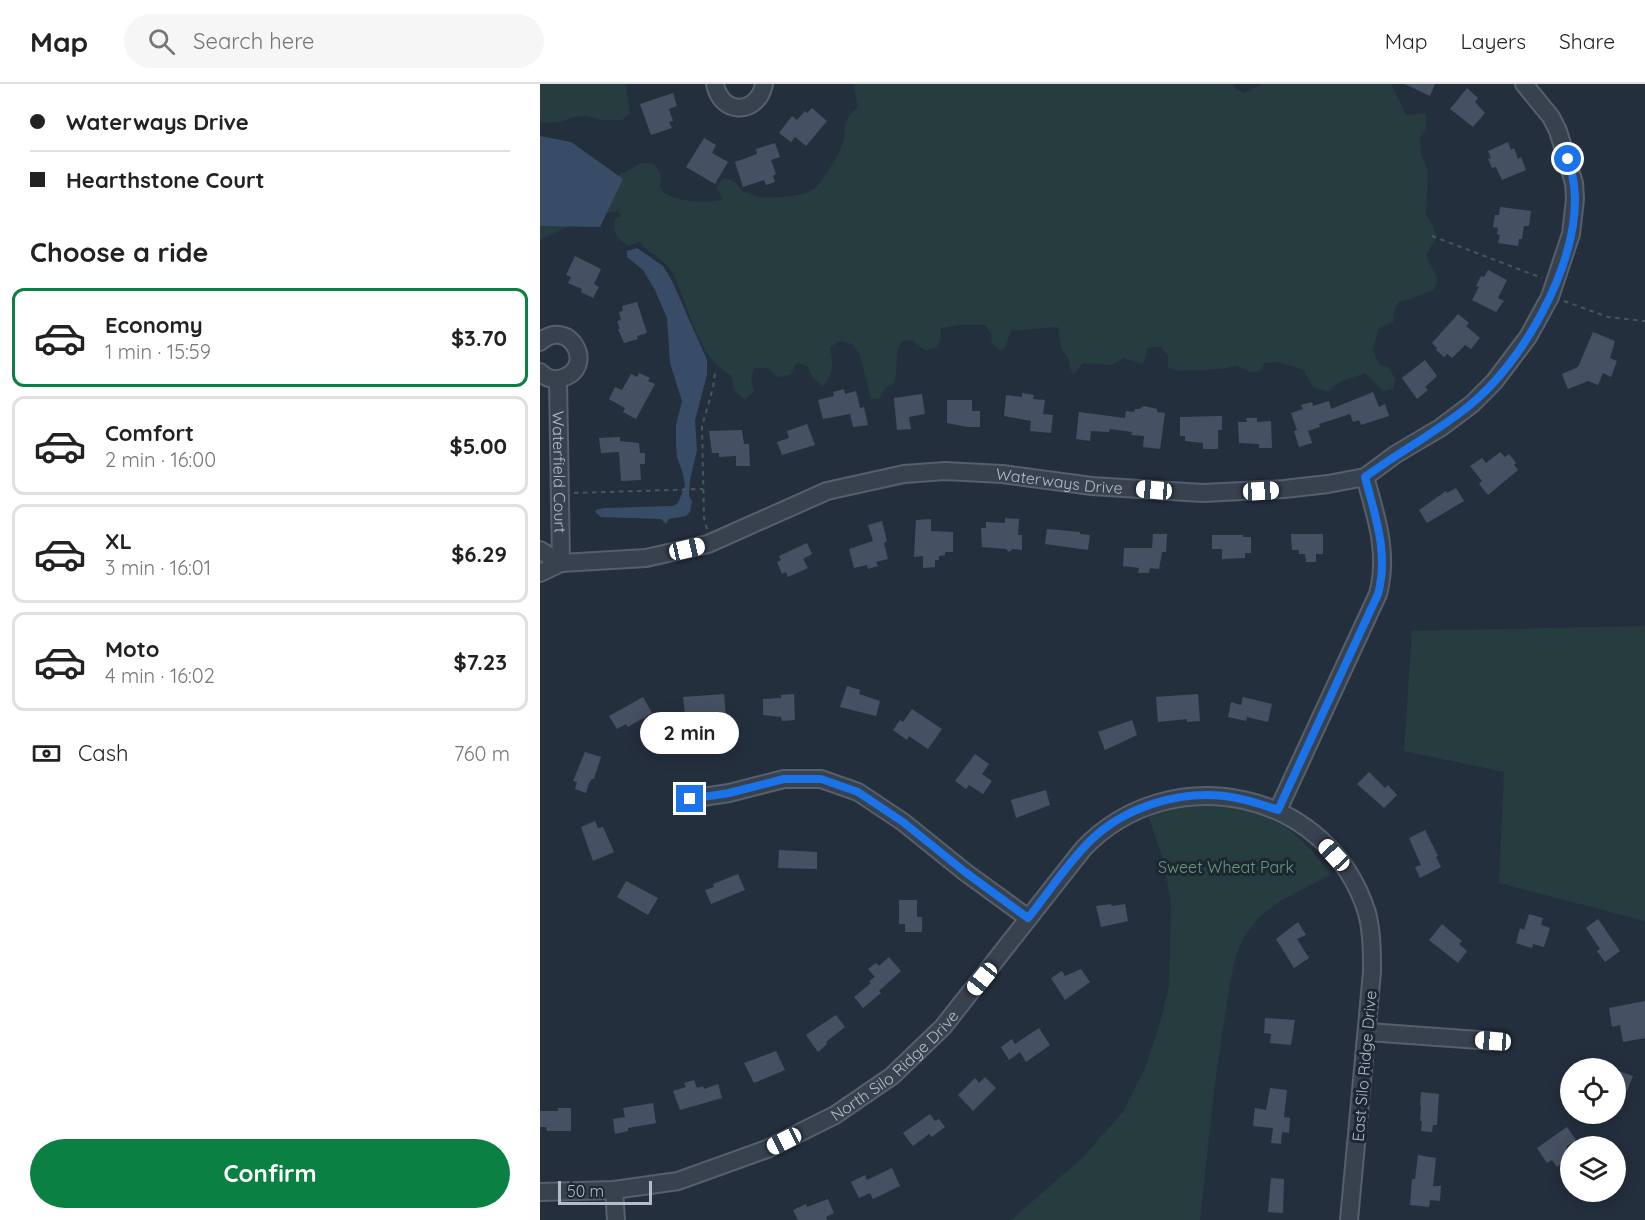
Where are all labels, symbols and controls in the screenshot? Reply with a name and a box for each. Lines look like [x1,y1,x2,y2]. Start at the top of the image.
search box [124,14,544,68]
text: Map [30,24,88,59]
icon: search [145,25,178,58]
text: Search here [193,27,315,55]
text: Map [1385,28,1428,54]
text: Layers [1461,28,1526,54]
text: Share [1559,28,1615,54]
text: Waterways Drive [66,108,249,136]
route start [1554,145,1581,172]
text: Hearthstone Court [66,166,265,194]
text: Choose a ride [30,235,208,269]
icon: car [33,311,87,365]
text: Economy [105,311,203,339]
text: $3.70 [451,324,507,352]
text: 1 min · 15:59 [105,339,211,364]
street label: Waterfield Court [549,411,571,533]
icon: car [33,419,87,473]
text: Comfort [105,419,194,447]
text: $5.00 [450,432,507,460]
text: 2 min · 16:00 [105,447,216,472]
street label: Waterways Drive [995,463,1123,498]
car [1135,479,1173,501]
car [1243,481,1279,501]
icon: car [33,527,87,581]
text: XL [105,527,132,555]
car [667,536,707,562]
text: $6.29 [451,540,507,568]
text: 3 min · 16:01 [105,555,211,580]
icon: car [33,635,87,689]
text: Moto [105,635,159,663]
text: $7.23 [454,648,507,676]
text: 4 min · 16:02 [105,663,215,688]
callout: 2 min [640,712,740,754]
text: 2 min [663,720,716,745]
icon: cash [30,737,63,770]
text: Cash [78,739,129,767]
text: 760 m [454,741,510,766]
route end [676,785,703,812]
car [1315,836,1353,874]
park label: Sweet Wheat Park [1158,857,1294,877]
car [964,959,1000,999]
street label: East Silo Ridge Drive [1347,990,1381,1142]
street label: North Silo Ridge Drive [827,1006,963,1125]
car [1474,1031,1512,1051]
map controls [1560,1058,1626,1202]
button: locate [1560,1058,1626,1124]
car [764,1125,804,1157]
button: layers [1560,1136,1626,1202]
button: Confirm [30,1139,510,1208]
scale bar [558,1178,652,1206]
text: 50 m [567,1181,604,1201]

